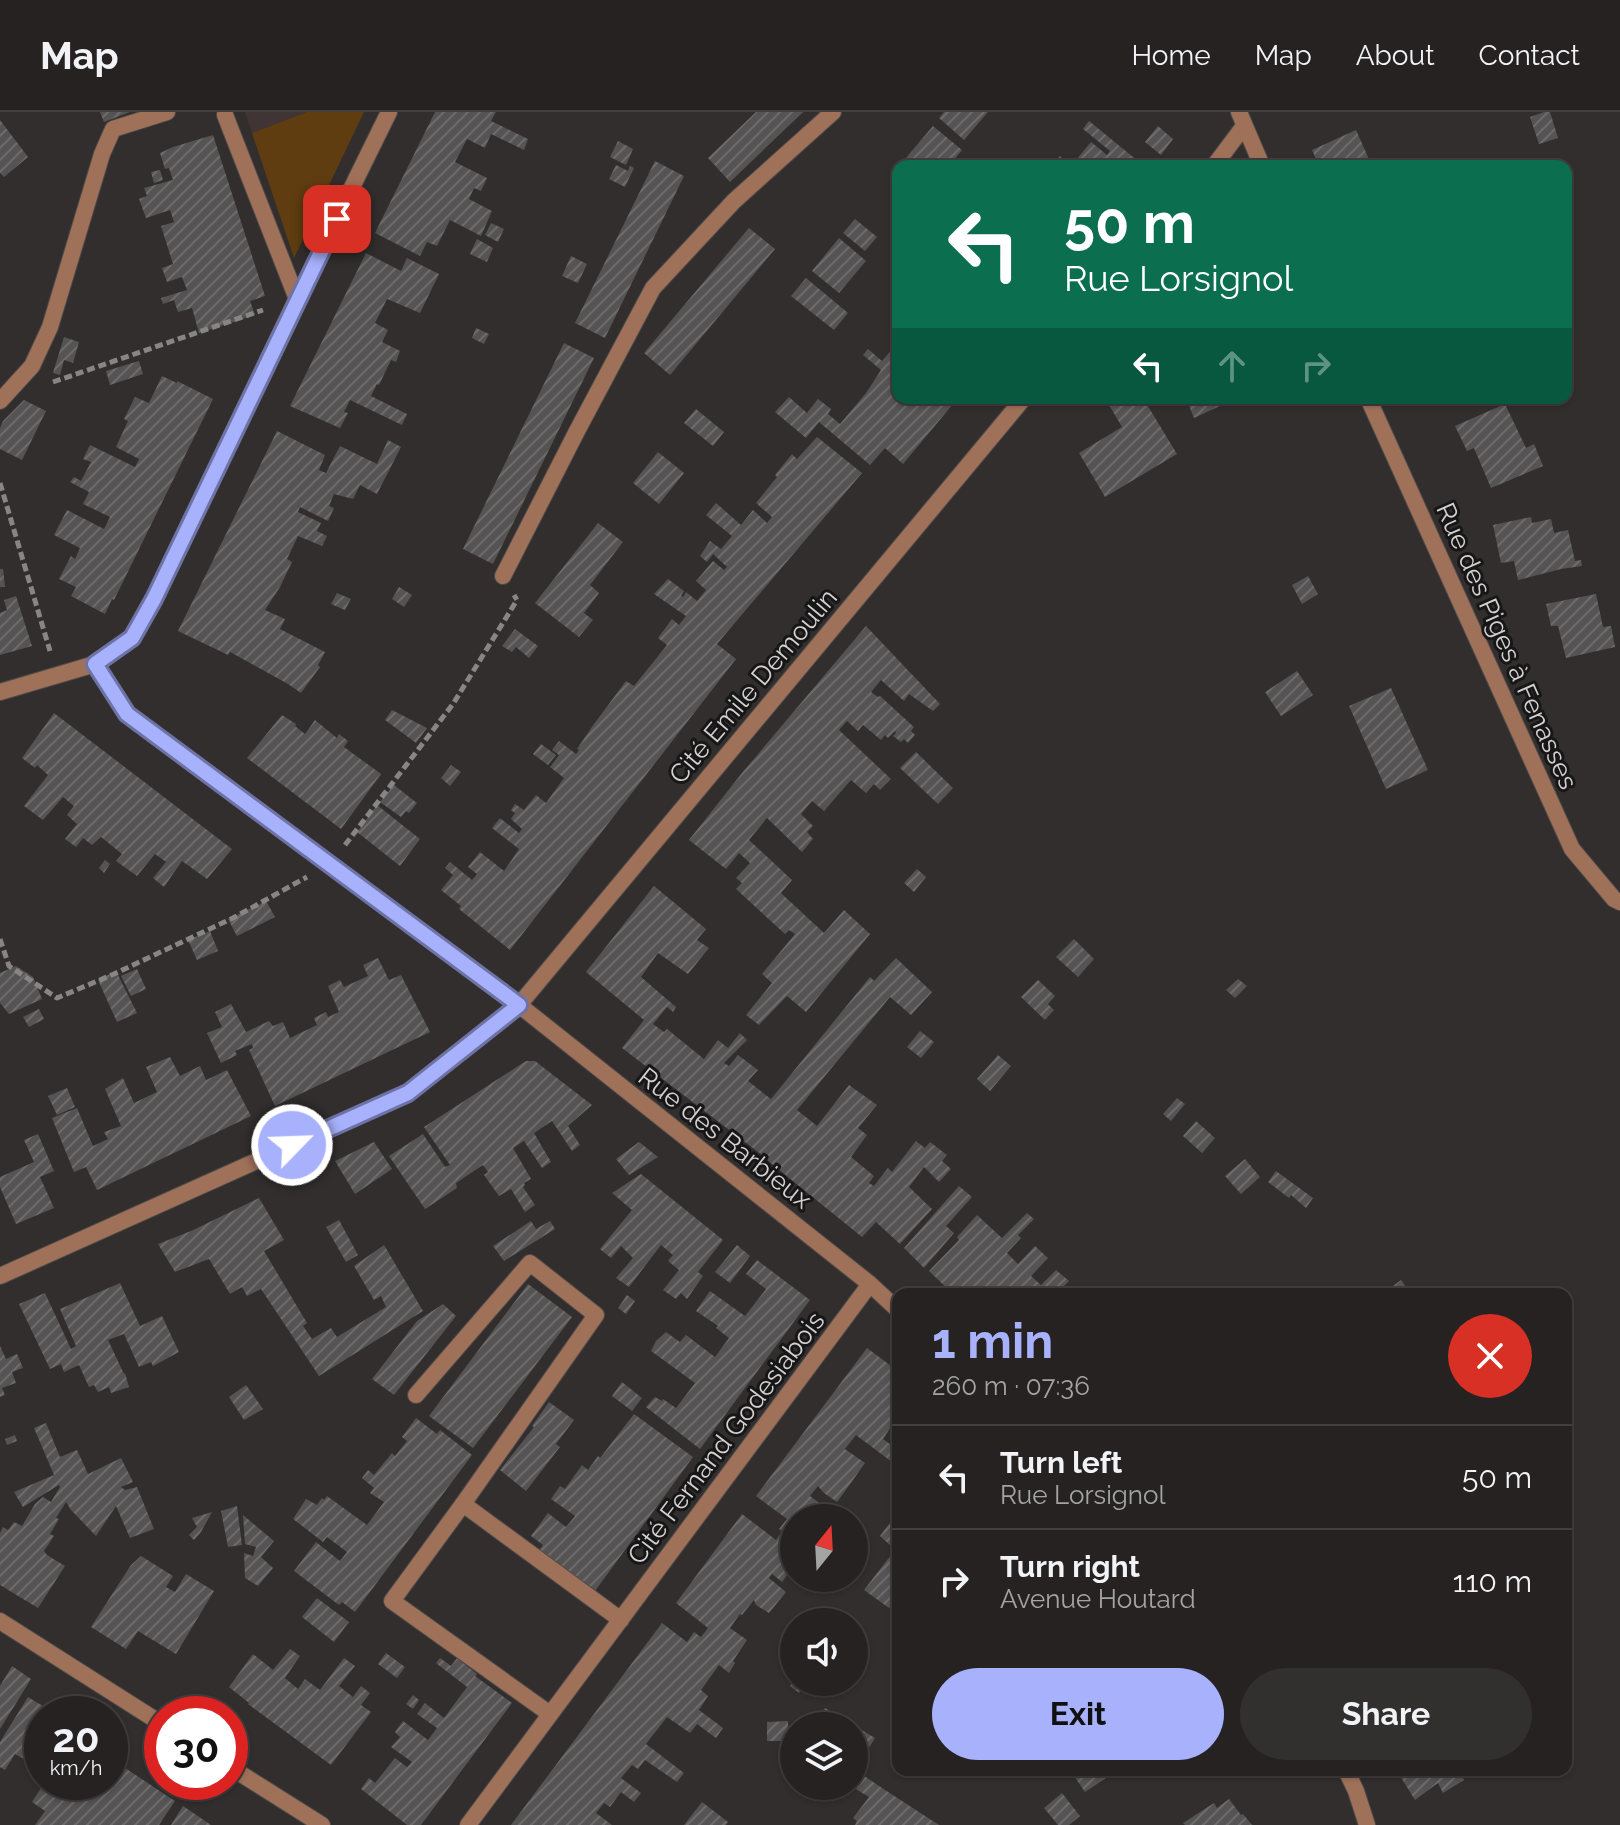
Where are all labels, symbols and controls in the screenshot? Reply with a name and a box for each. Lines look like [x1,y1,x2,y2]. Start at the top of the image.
text: Map [40,33,119,78]
text: Home [1131,39,1211,72]
text: Map [1255,39,1312,72]
text: About [1356,39,1435,72]
text: Contact [1479,39,1580,72]
pin [303,185,371,253]
text: 50 m [1064,190,1195,256]
icon: left [932,192,1036,296]
icon: arrive [315,197,359,241]
text: Rue Lorsignol [1064,257,1293,299]
icon: left [1126,344,1170,388]
icon: ahead [1210,344,1254,388]
icon: right [1294,344,1338,388]
street label: Rue des Piges à Fenasses [1430,498,1584,794]
street label: Cité Emile Demoulin [663,583,843,789]
street label: Rue des Barbieux [633,1061,817,1215]
position arrow [250,1103,334,1187]
street label: Cité Fernand Godesiabois [621,1306,831,1570]
text: 1 min [932,1313,1053,1369]
button: close [1448,1314,1532,1398]
text: 260 m · 07:36 [932,1371,1090,1401]
text: Turn left [1000,1445,1122,1480]
icon: left [932,1455,976,1499]
text: 50 m [1462,1460,1532,1495]
text: Rue Lorsignol [1000,1480,1166,1510]
north arrow [780,1504,868,1592]
map controls [780,1504,868,1800]
text: Turn right [1000,1549,1140,1584]
icon: right [932,1559,976,1603]
text: 110 m [1453,1564,1532,1599]
text: Avenue Houtard [1000,1584,1196,1614]
button: sound [780,1608,868,1696]
button: Exit [932,1668,1224,1760]
button: Share [1240,1668,1532,1760]
speed limit sign: 30 [144,1696,248,1800]
button: layers [780,1712,868,1800]
text: 20 [52,1714,100,1761]
text: km/h [50,1756,102,1780]

